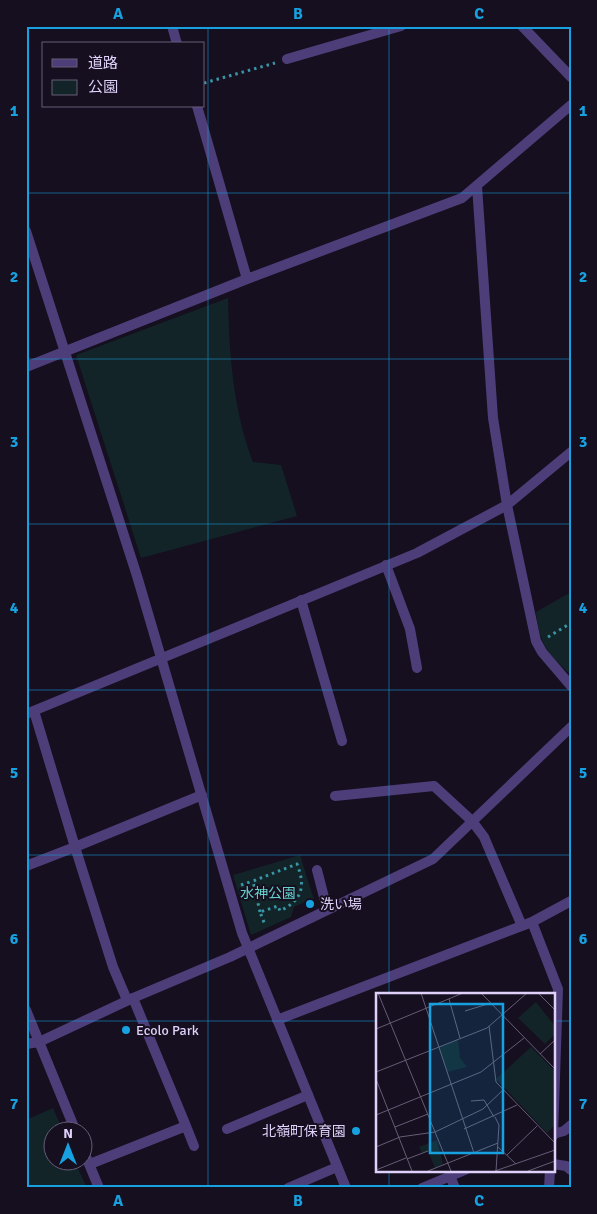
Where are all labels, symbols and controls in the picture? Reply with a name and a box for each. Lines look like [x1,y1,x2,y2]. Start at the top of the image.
text: A [113,4,124,24]
text: B [293,4,303,24]
text: C [474,4,484,24]
legend [42,42,205,108]
text: 道路 [88,54,118,72]
text: 公園 [88,78,118,96]
text: 1 [10,101,19,121]
text: 1 [579,101,588,121]
text: 2 [10,267,18,287]
text: 2 [579,267,587,287]
text: 3 [10,432,18,452]
text: 3 [579,432,587,452]
text: 4 [10,598,19,618]
text: 4 [579,598,588,618]
text: 5 [10,763,18,783]
text: 5 [579,763,587,783]
park label: 水神公園 [240,885,296,902]
place label: 洗い場 [320,896,362,913]
marker: 洗い場 [304,898,316,910]
text: 6 [10,929,19,949]
text: 6 [579,929,588,949]
inset map [376,993,554,1172]
place label: Ecolo Park [136,1022,199,1039]
marker: Ecolo Park [120,1024,132,1036]
text: 7 [10,1094,19,1114]
text: 7 [579,1094,588,1114]
north arrow [42,1122,92,1172]
place label: 北嶺町保育園 [262,1123,346,1140]
text: N [63,1125,73,1142]
marker: 北嶺町保育園 [350,1125,362,1137]
text: A [113,1191,124,1211]
text: B [293,1191,303,1211]
text: C [474,1191,484,1211]

